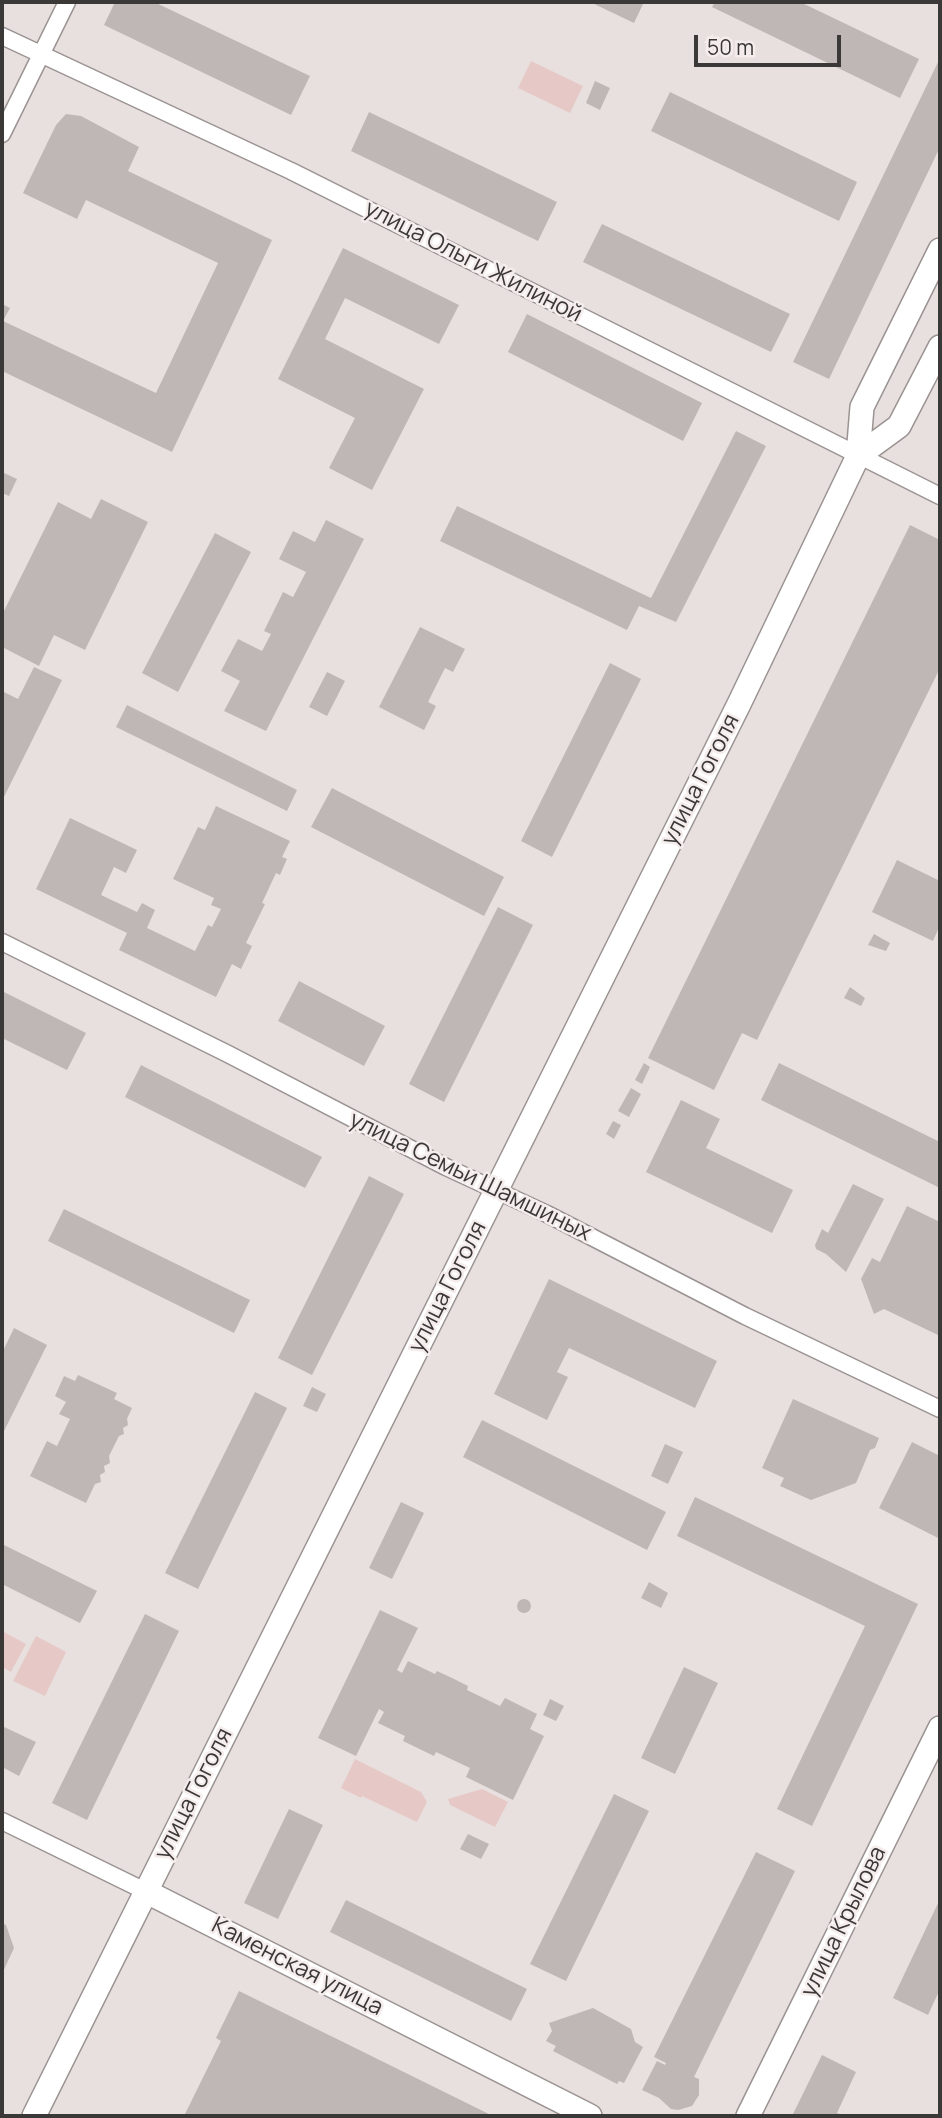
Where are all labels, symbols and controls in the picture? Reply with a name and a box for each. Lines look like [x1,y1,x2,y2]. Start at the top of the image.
scale bar [697,21,844,65]
text: 50 m [707,33,754,61]
street label: улица Ольги Жилиной [360,195,586,329]
street label: улица Гоголя [656,710,746,850]
street label: улица Семьи Шамшиных [344,1106,596,1248]
street label: улица Гоголя [403,1217,493,1357]
street label: улица Гоголя [149,1724,239,1864]
street label: улица Крылова [796,1842,892,2002]
street label: Каменская улица [207,1912,387,2022]

